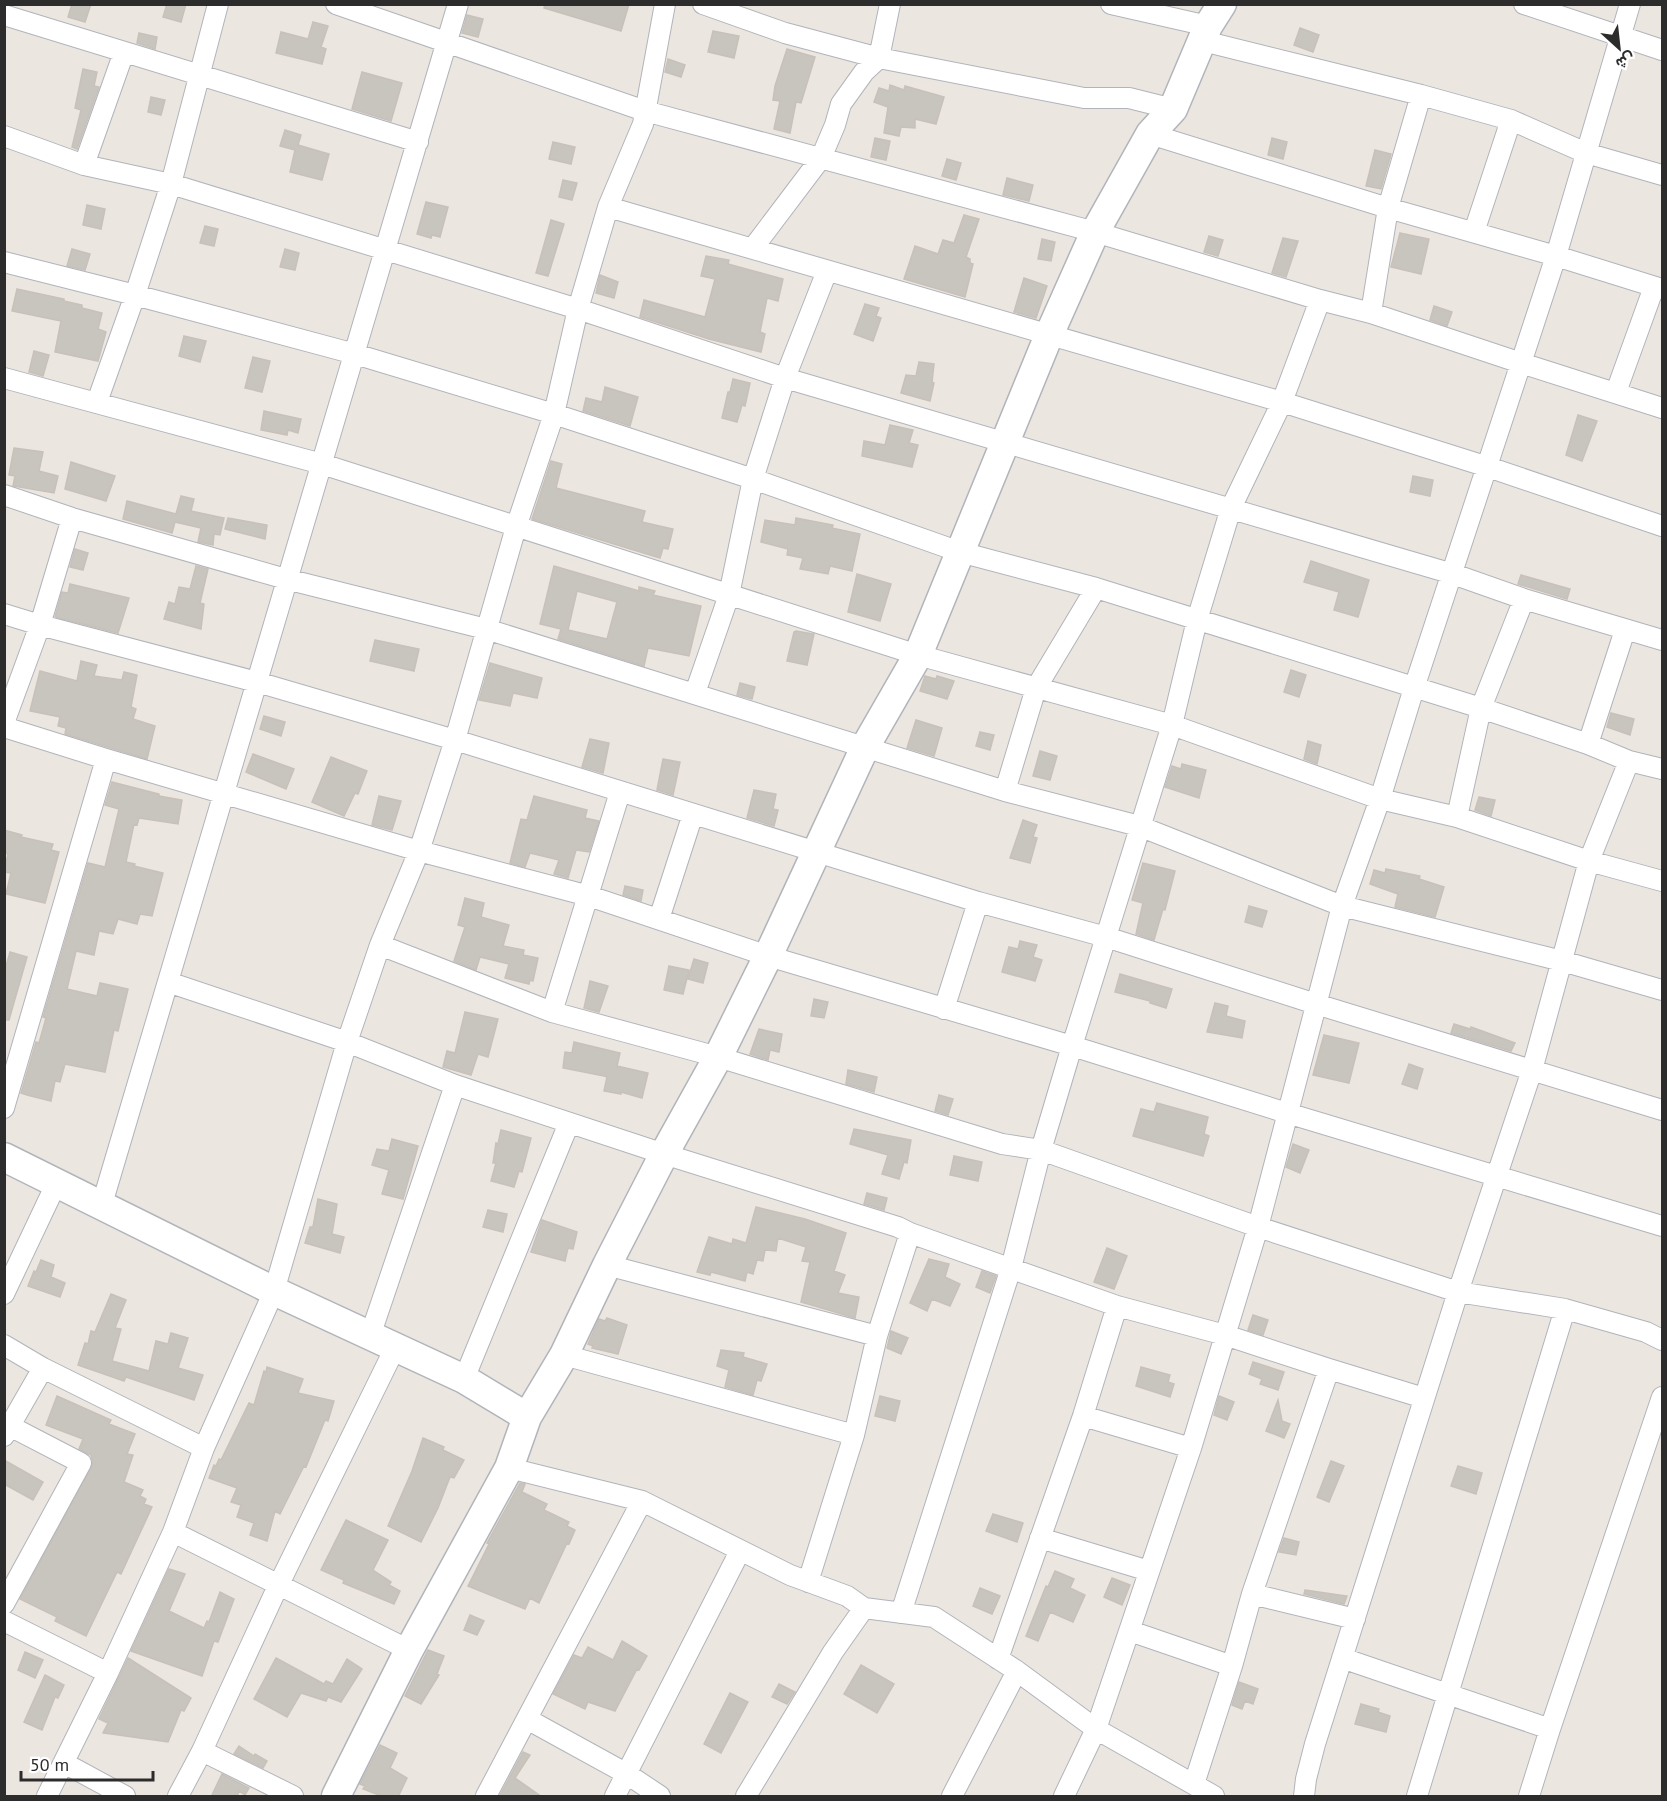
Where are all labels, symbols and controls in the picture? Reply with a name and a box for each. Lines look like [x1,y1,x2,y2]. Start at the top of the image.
north arrow [1589,18,1649,78]
text: ش [1613,48,1639,75]
scale bar [21,1744,153,1782]
text: 50 m [30,1753,69,1776]

